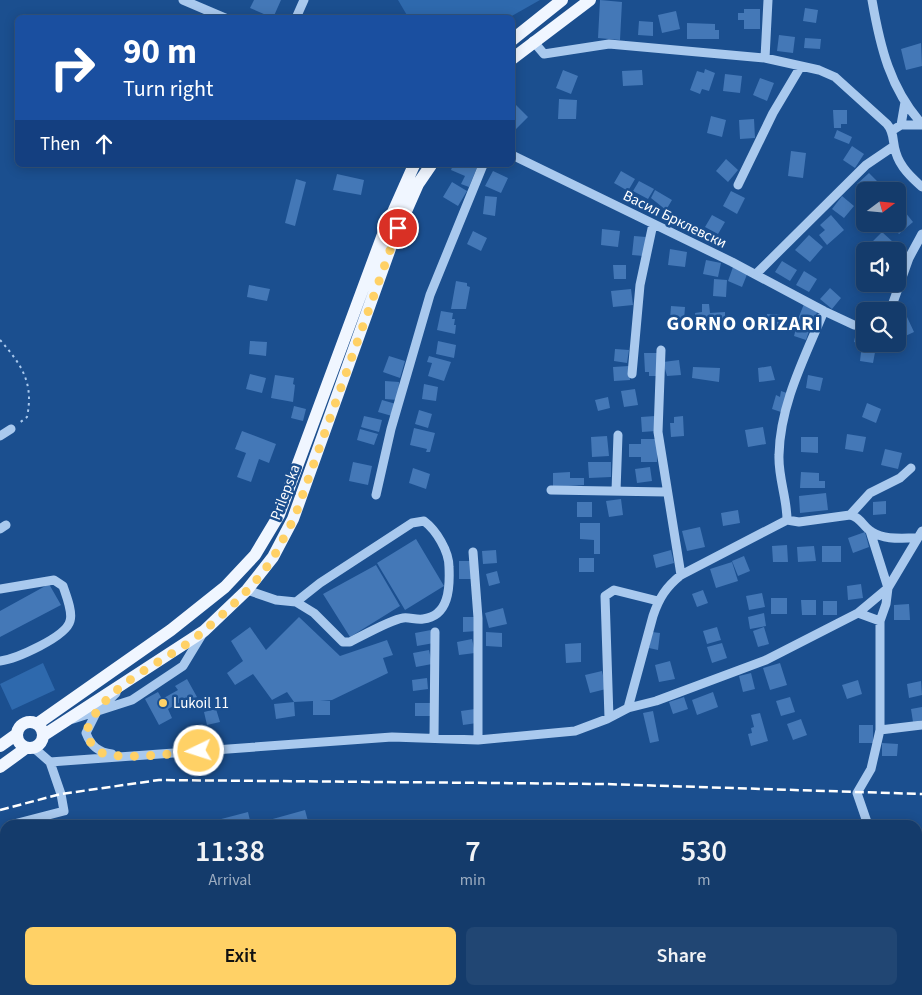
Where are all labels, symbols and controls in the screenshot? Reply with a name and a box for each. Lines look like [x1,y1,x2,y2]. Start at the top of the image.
text: 90 m [123,27,197,77]
icon: right [40,35,105,100]
text: Turn right [123,73,213,105]
icon: ahead [90,130,118,158]
text: Then [40,131,80,158]
north arrow [856,182,906,232]
map controls [856,182,906,352]
street label: Васил Брклевски [619,185,730,254]
pin [377,207,419,249]
icon: arrive [384,214,412,242]
button: sound [856,242,906,292]
button: search [856,302,906,352]
district label: GORNO ORIZARI [666,310,822,338]
street label: Prilepska [265,461,306,523]
place label: Lukoil 11 [173,693,229,714]
marker: Lukoil 11 [157,697,169,709]
position arrow [172,724,224,776]
text: 11:38 [195,830,265,873]
text: 7 [465,830,481,873]
text: 530 [681,830,727,873]
text: Arrival [208,869,251,891]
text: min [460,869,486,891]
text: m [697,869,711,891]
button: Exit [25,927,456,985]
button: Share [466,927,897,985]

